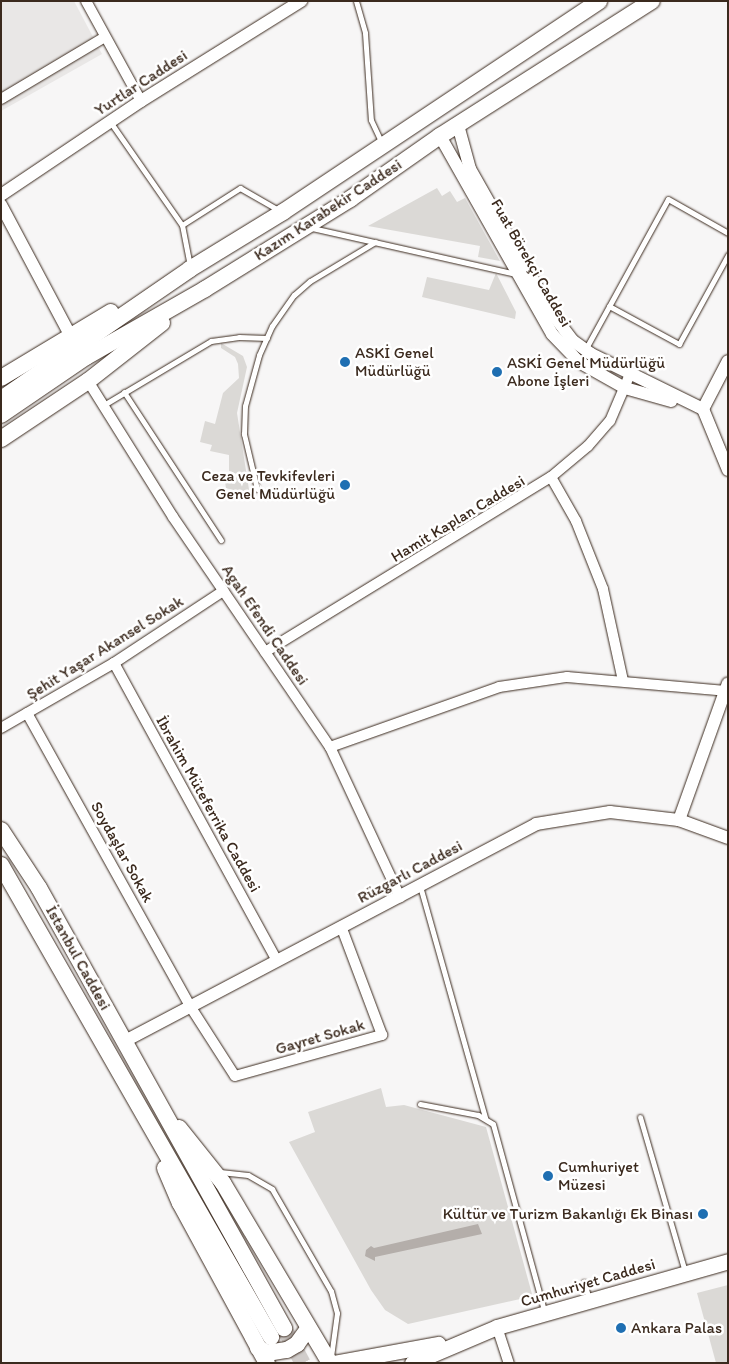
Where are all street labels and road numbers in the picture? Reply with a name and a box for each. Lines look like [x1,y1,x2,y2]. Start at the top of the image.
street label: Yurtlar Caddesi [91,46,191,120]
street label: Kazım Karabekir Caddesi [250,155,406,265]
street label: Fuat Börekçi Caddesi [486,195,576,331]
street label: Hamit Kaplan Caddesi [387,471,529,567]
street label: Agah Efendi Caddesi [218,561,312,689]
street label: Şehit Yaşar Akansel Sokak [24,592,186,704]
street label: İbrahim Müteferrika Caddesi [151,712,265,896]
street label: Soydaşlar Sokak [86,798,158,906]
street label: Rüzgarlı Caddesi [354,836,466,908]
street label: İstanbul Caddesi [41,902,115,1014]
street label: Gayret Sokak [273,1015,367,1059]
street label: Cumhuriyet Caddesi [518,1255,658,1311]

